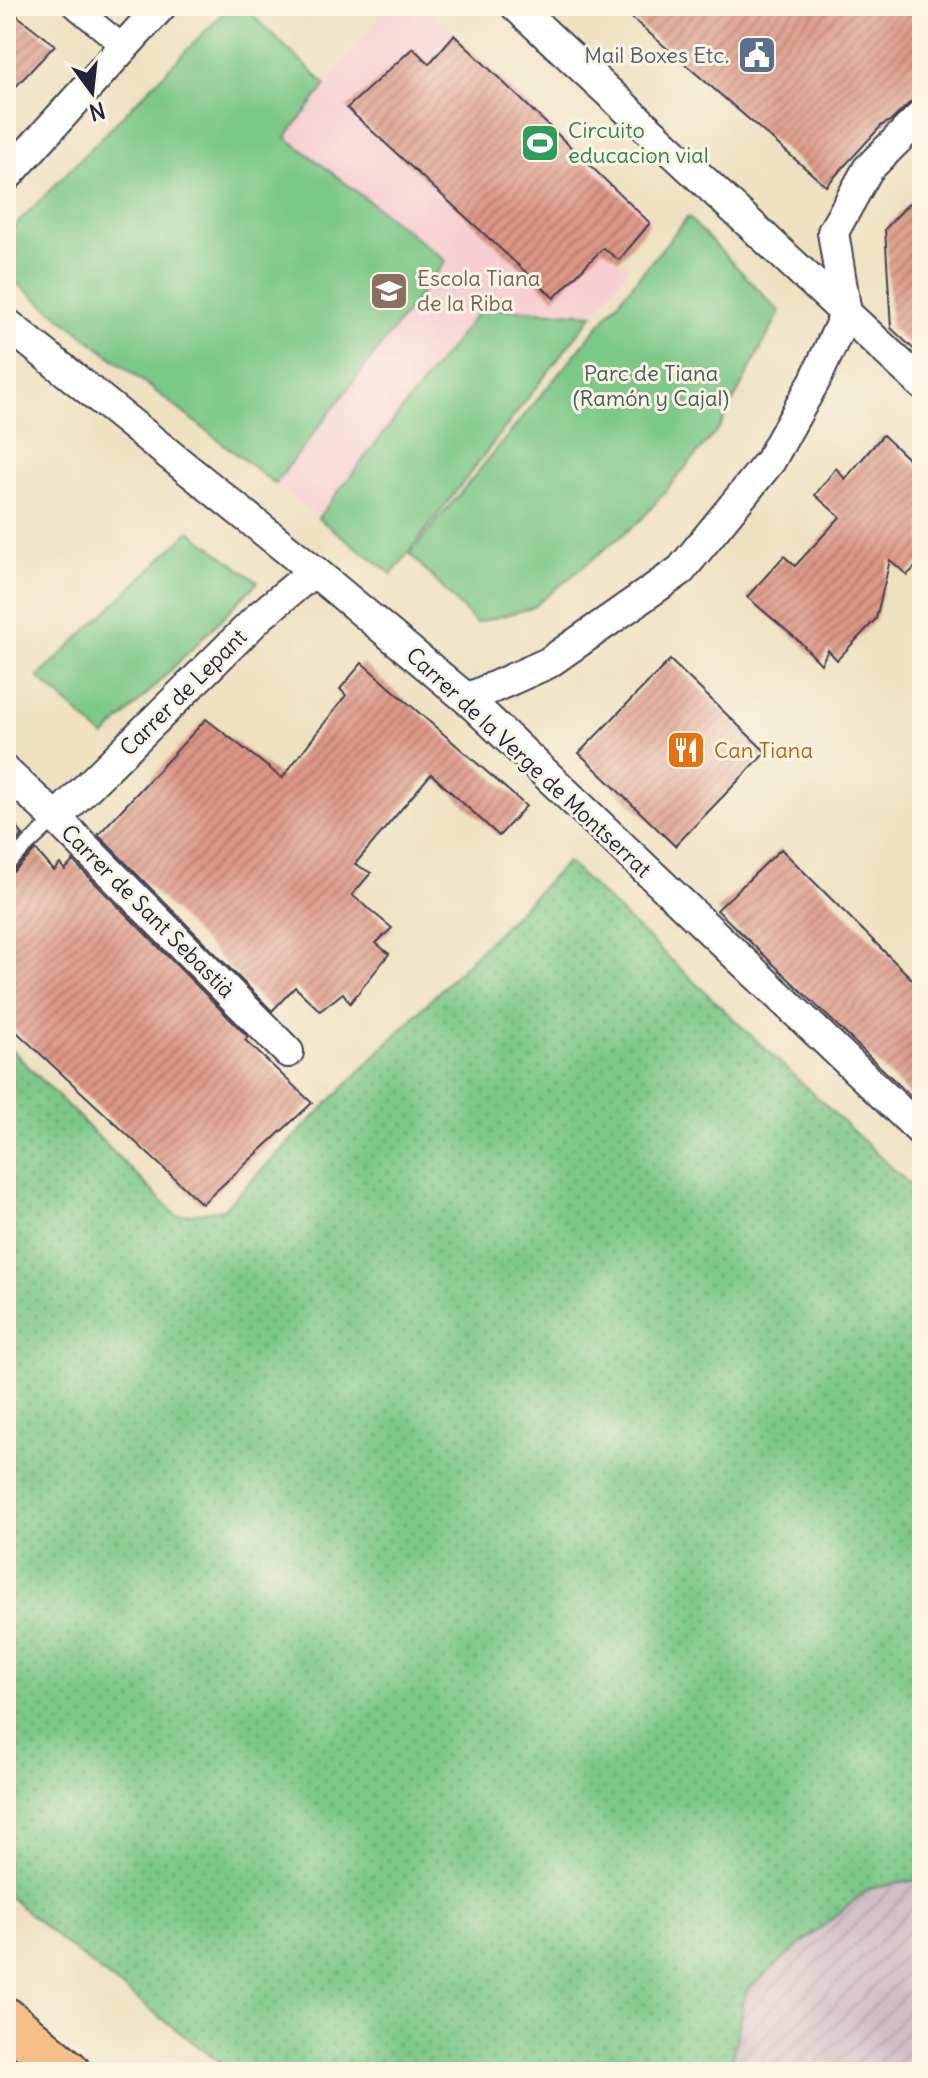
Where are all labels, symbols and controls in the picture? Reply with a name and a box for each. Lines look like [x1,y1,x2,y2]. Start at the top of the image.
public building icon: Mail Boxes Etc. [736,34,778,76]
place label: Mail Boxes Etc. [584,41,729,69]
north arrow [52,52,132,132]
text: N [86,96,108,127]
place label: Circuito educacion vial [568,116,709,169]
sports icon: Circuito educacion vial [519,122,561,164]
place label: Escola Tiana de la Riba [417,264,540,317]
school or university icon: Escola Tiana de la Riba [368,270,410,312]
park label: Parc de Tiana (Ramón y Cajal) [573,359,729,412]
street label: Carrer de Lepant [114,623,252,761]
street label: Carrer de la Verge de Montserrat [401,641,657,883]
restaurant icon: Can Tiana [665,729,707,771]
place label: Can Tiana [714,736,813,764]
street label: Carrer de Sant Sebastià [55,818,241,1004]

